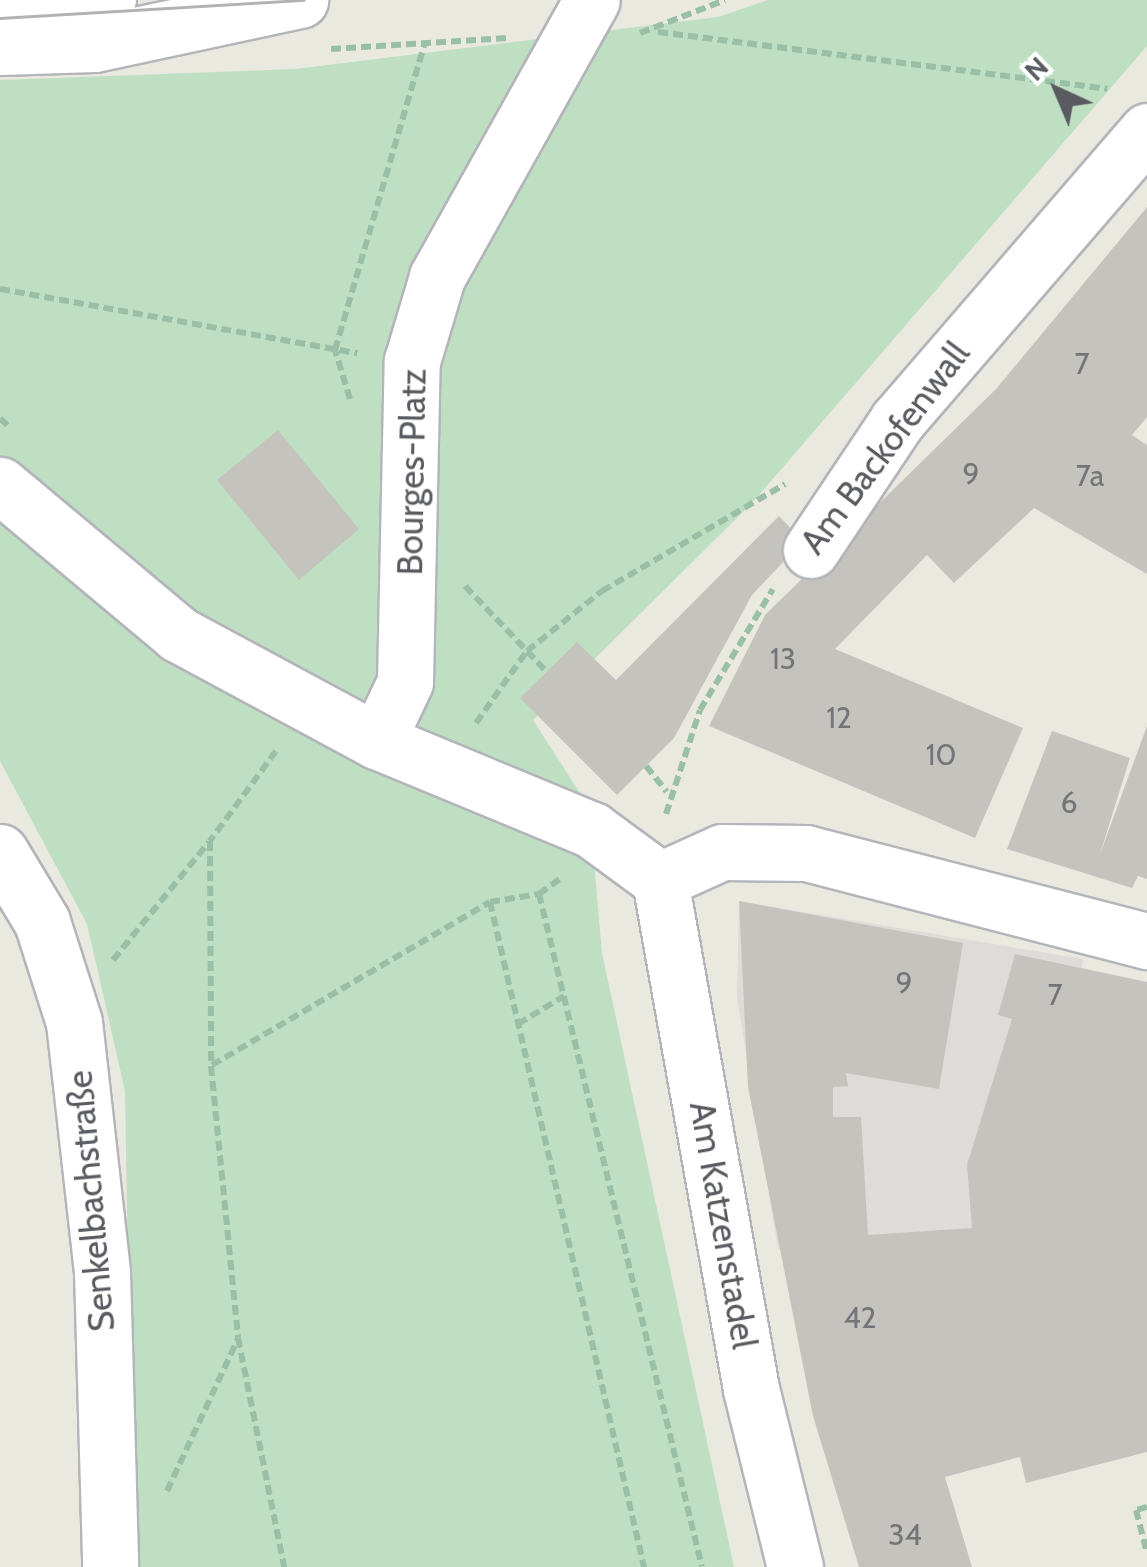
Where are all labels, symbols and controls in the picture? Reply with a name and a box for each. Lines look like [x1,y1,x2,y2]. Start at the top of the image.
north arrow [1007,40,1107,140]
text: N [1017,49,1055,88]
street label: Am Backofenwall [792,334,978,562]
house number: 7 [1074,346,1090,382]
street label: Bourges-Platz [389,368,435,576]
house number: 9 [962,456,980,492]
house number: 7a [1076,458,1104,494]
house number: 13 [770,641,796,677]
house number: 12 [826,700,852,736]
house number: 10 [926,737,956,773]
house number: 6 [1060,785,1078,821]
house number: 9 [895,965,913,1001]
house number: 7 [1047,977,1063,1013]
street label: Senkelbachstraße [59,1069,123,1333]
street label: Am Katzenstadel [681,1098,765,1352]
house number: 42 [843,1300,877,1336]
house number: 34 [888,1517,922,1553]

